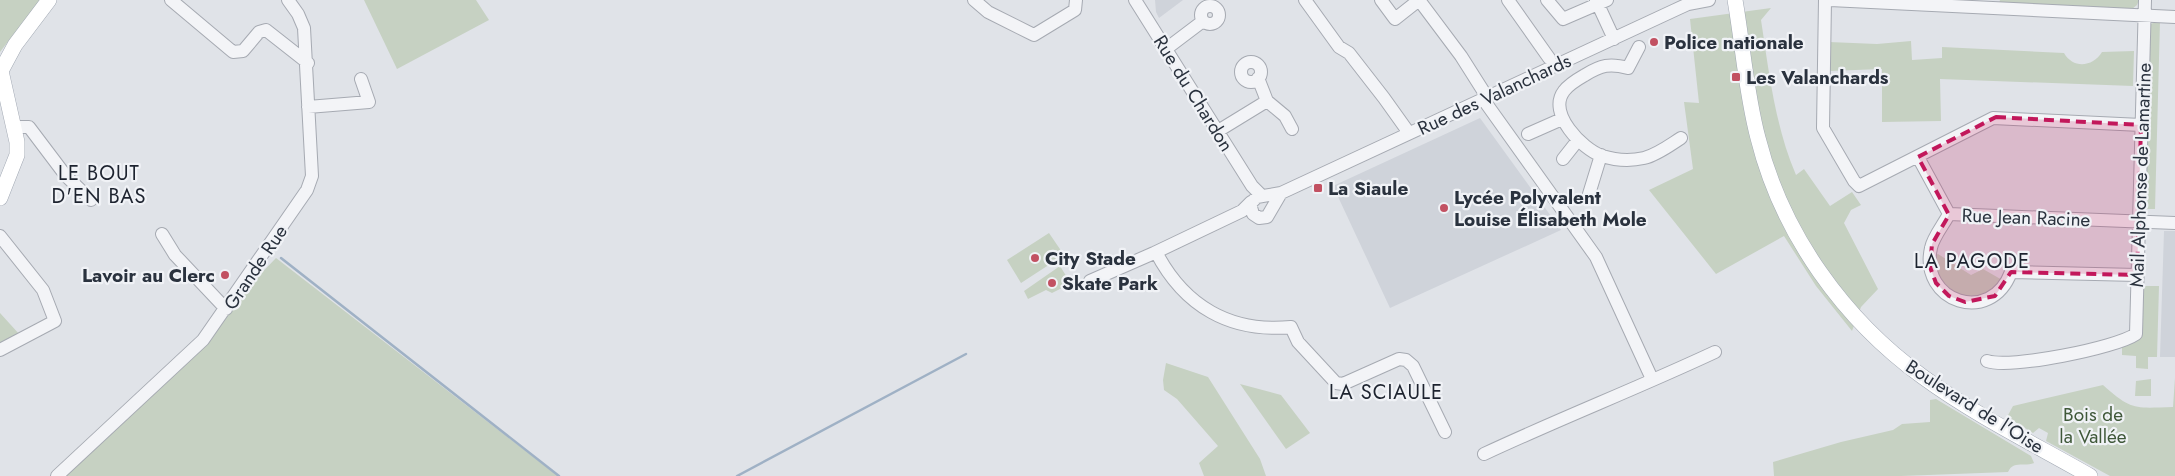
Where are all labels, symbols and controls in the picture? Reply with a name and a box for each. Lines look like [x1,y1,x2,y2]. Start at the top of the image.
place label: Police nationale [1664,29,1804,56]
street label: Rue du Chardon [1147,30,1240,157]
marker: Police nationale [1648,36,1660,48]
street label: Rue des Valanchards [1413,47,1576,142]
street label: Mail Alphonse de Lamartine [2123,62,2158,288]
place label: Les Valanchards [1746,64,1889,91]
marker: Les Valanchards [1730,71,1742,83]
district label: LE BOUT D'EN BAS [52,159,146,211]
place label: La Siaule [1328,175,1408,202]
marker: La Siaule [1312,182,1324,194]
place label: Lycée Polyvalent Louise Élisabeth Mole [1454,184,1647,233]
marker: Lycée Polyvalent Louise Élisabeth Mole [1438,202,1450,214]
street label: Rue Jean Racine [1961,202,2091,233]
street label: Grande Rue [217,219,294,315]
place label: City Stade [1045,245,1136,272]
district label: LA PAGODE [1914,247,2030,276]
marker: City Stade [1029,252,1041,264]
place label: Lavoir au Clerc [82,262,215,289]
marker: Lavoir au Clerc [219,269,231,281]
place label: Skate Park [1062,270,1158,297]
marker: Skate Park [1046,277,1058,289]
street label: Boulevard de l'Oise [1900,353,2049,460]
district label: LA SCIAULE [1329,378,1443,407]
park label: Bois de la Vallée [2059,401,2127,450]

